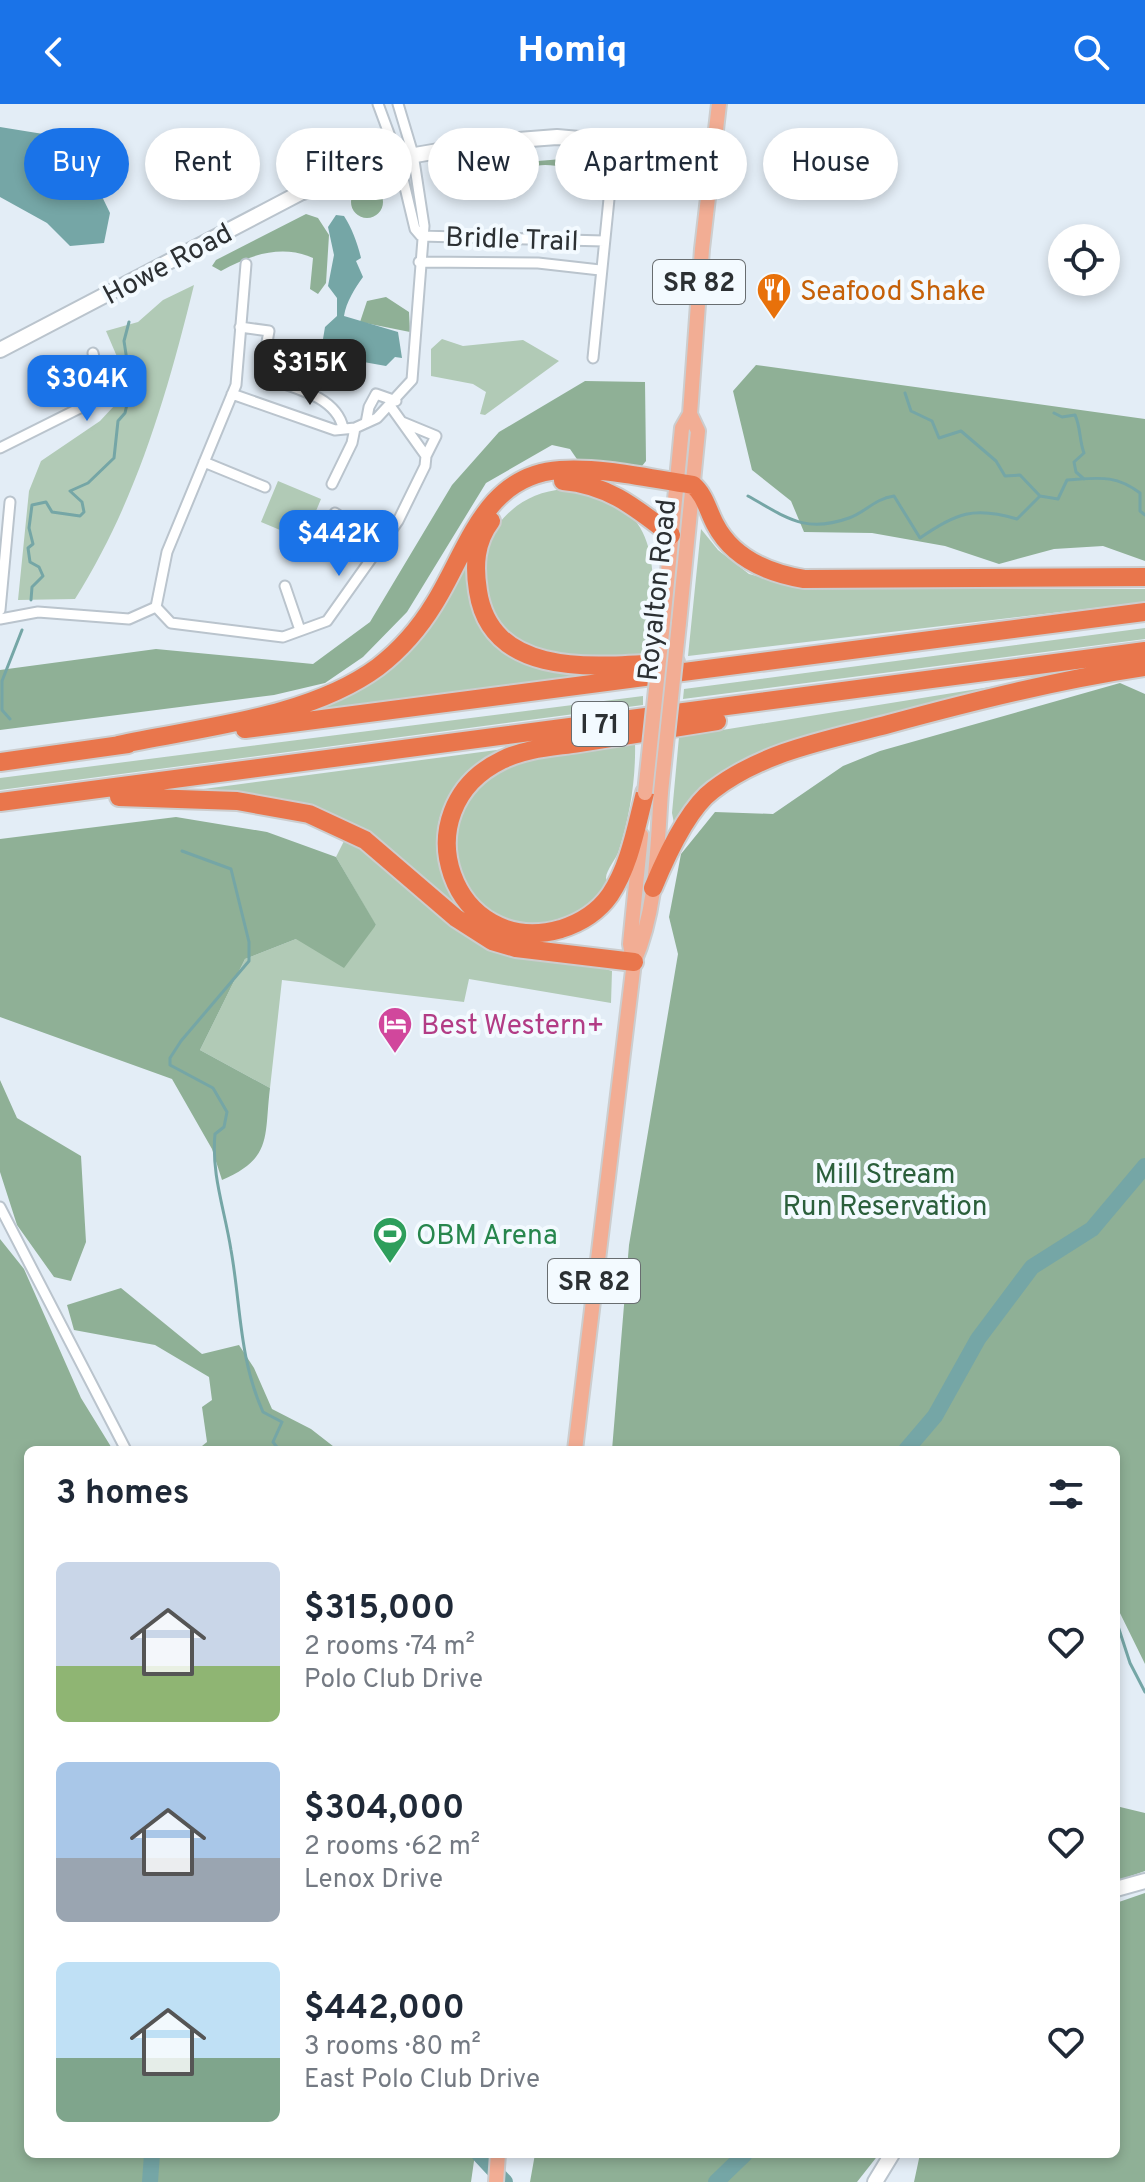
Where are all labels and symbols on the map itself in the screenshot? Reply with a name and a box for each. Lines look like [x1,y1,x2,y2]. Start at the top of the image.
street label: Howe Road [98,217,239,315]
street label: Bridle Trail [445,221,579,261]
road number: SR 82 [653,260,745,304]
restaurant icon: Seafood Shake [755,271,793,321]
place label: Seafood Shake [800,275,986,311]
pin: $315K [254,339,366,407]
pin: $304K [31,355,143,423]
street label: Royalton Road [632,498,686,683]
pin: $442K [283,510,395,578]
road number: I 71 [572,702,628,746]
hotel icon: Best Western+ [376,1005,414,1055]
place label: Best Western+ [421,1009,605,1045]
park label: Mill Stream Run Reservation [782,1158,988,1226]
sports icon: OBM Arena [371,1215,409,1265]
place label: OBM Arena [416,1219,558,1255]
road number: SR 82 [548,1259,640,1303]

